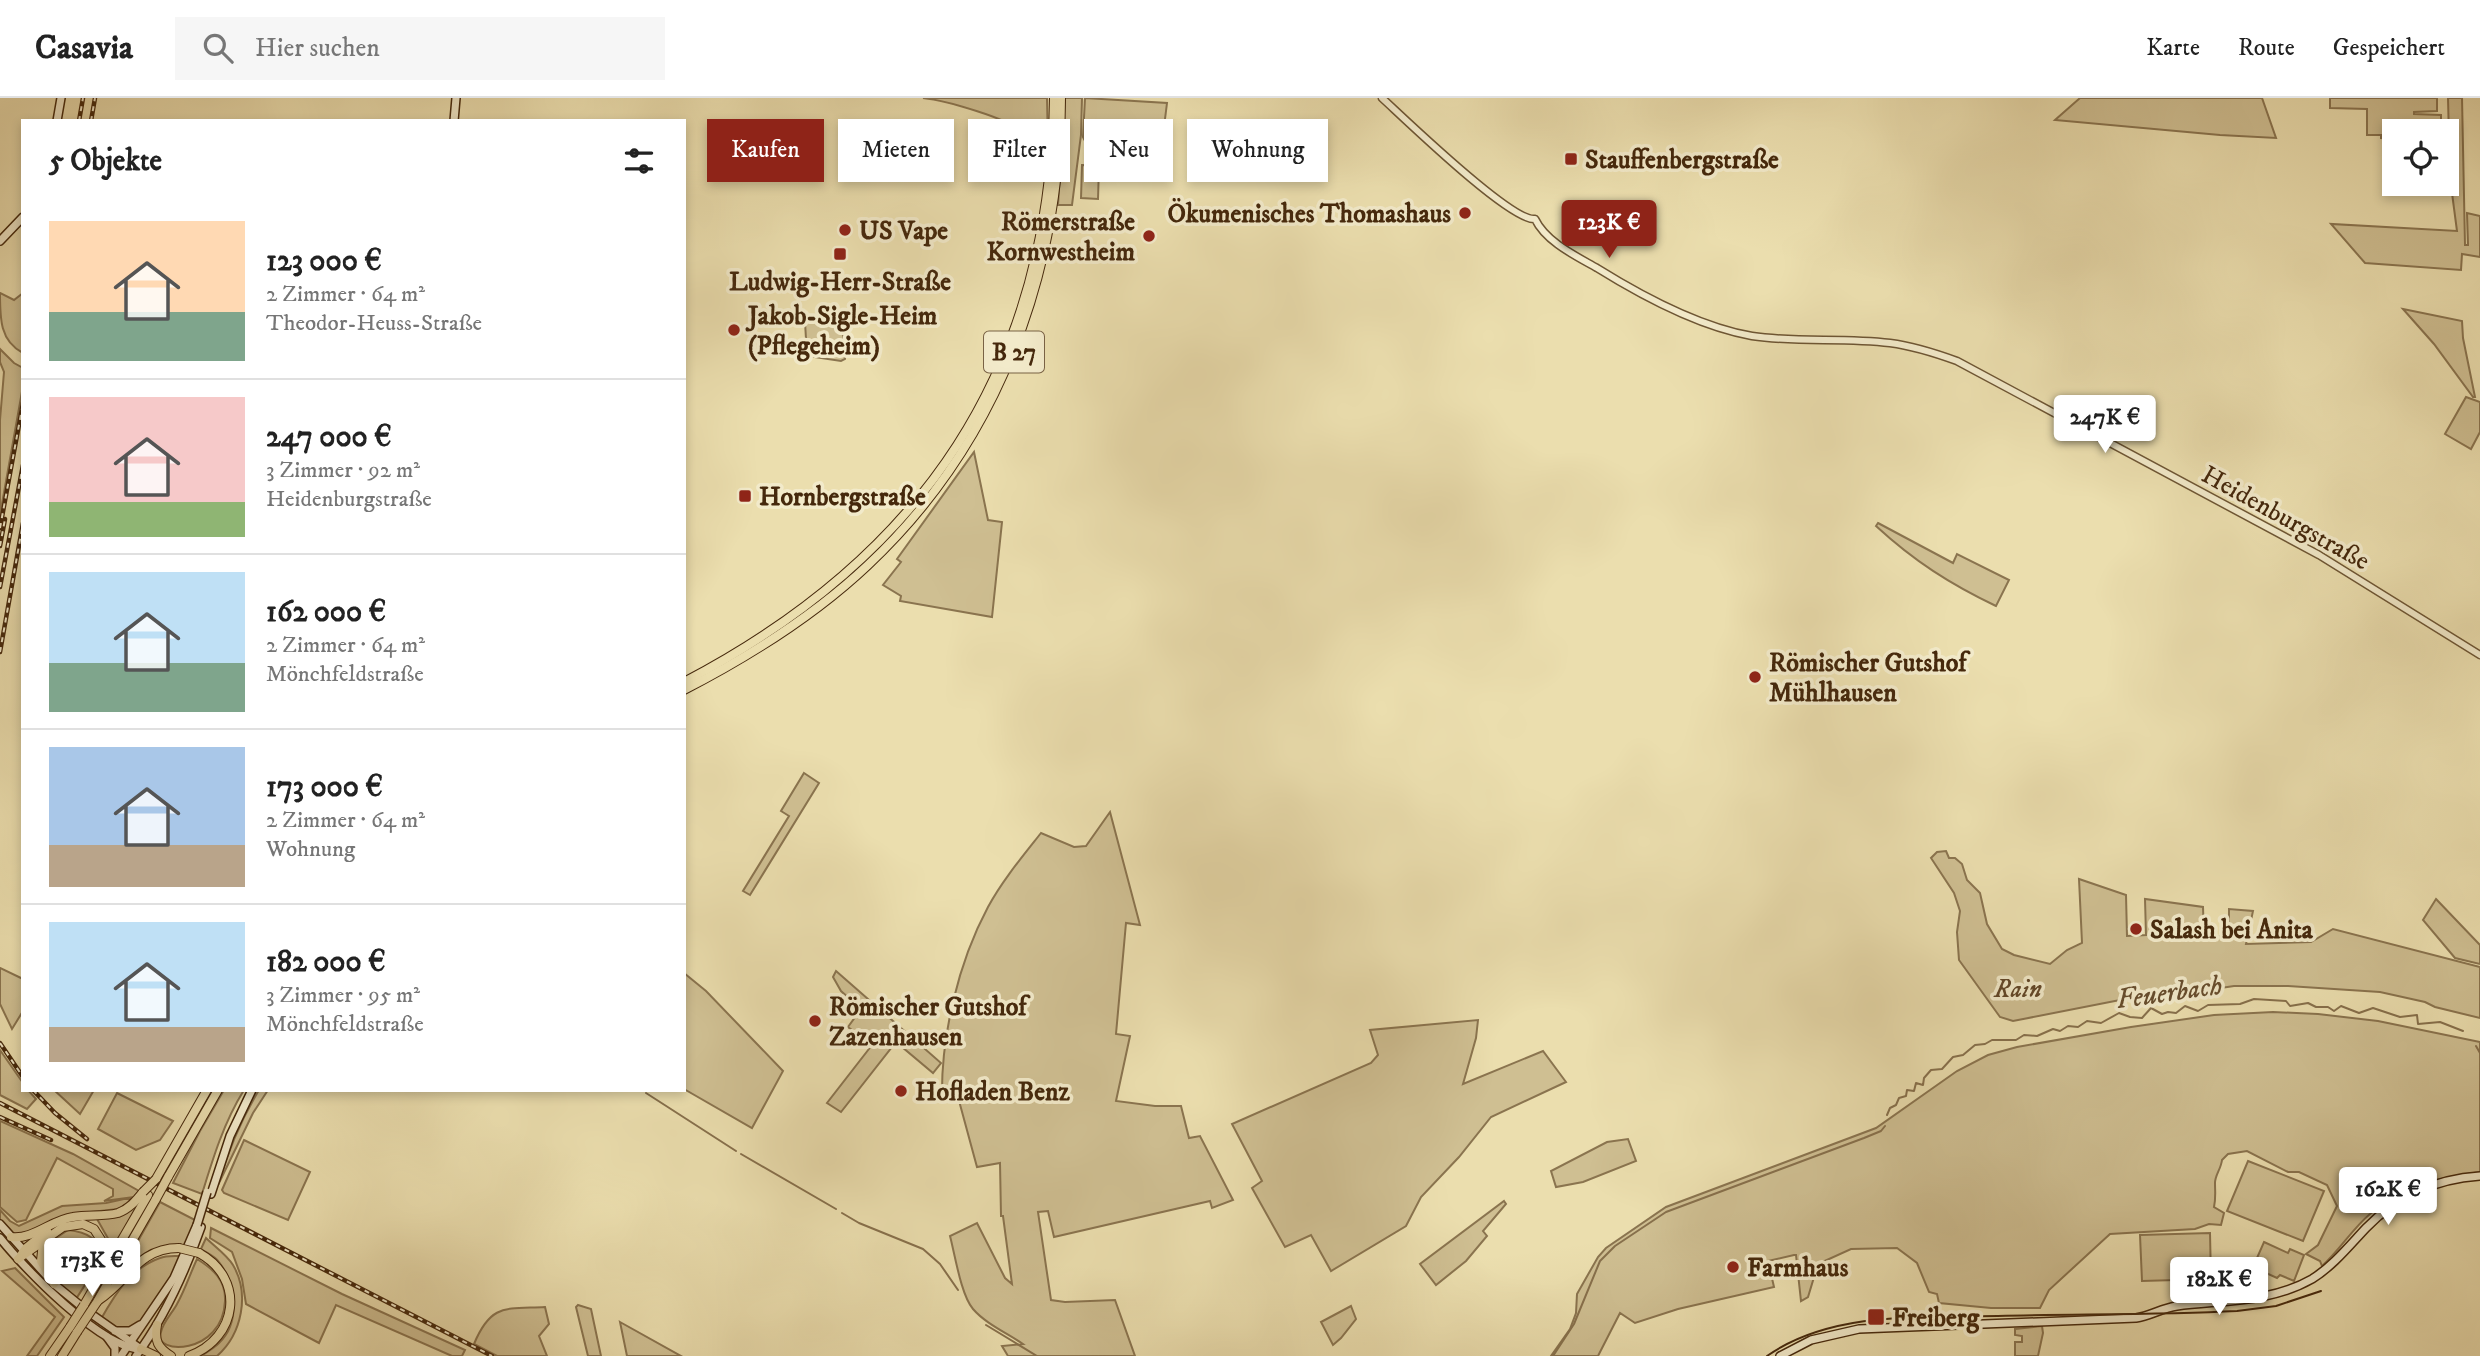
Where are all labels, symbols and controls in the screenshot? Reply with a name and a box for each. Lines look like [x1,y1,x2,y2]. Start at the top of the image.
search box [175,17,665,80]
text: Casavia [35,28,133,69]
icon: search [199,29,237,67]
text: Hier suchen [255,32,380,65]
text: Karte [2146,33,2200,63]
text: Route [2238,33,2295,63]
text: Gespeichert [2333,33,2445,63]
chip: Kaufen [707,119,824,182]
chip: Mieten [838,119,954,182]
chip: Filter [968,119,1070,182]
chip: Neu [1084,119,1173,182]
chip: Wohnung [1187,119,1328,182]
map controls [2382,119,2459,196]
button: locate [2382,119,2459,196]
icon: filters [620,142,658,180]
text: 5 Objekte [49,143,162,180]
place label: Stauffenbergstraße [1585,144,1779,177]
marker: Stauffenbergstraße [1563,151,1579,167]
place label: Ökumenisches Thomashaus [1167,197,1451,231]
pin: 123K € [1552,200,1666,260]
marker: Ökumenisches Thomashaus [1457,205,1473,221]
place label: Römerstraße Kornwestheim [986,206,1135,269]
text: 123K € [1578,208,1640,237]
place label: US Vape [859,215,948,248]
marker: US Vape [837,222,853,238]
marker: Römerstraße Kornwestheim [1141,228,1157,244]
text: 123 000 € [266,243,382,280]
marker: Ludwig-Herr-Straße [832,246,848,262]
icon: home [105,249,189,333]
place label: Ludwig-Herr-Straße [729,266,951,299]
text: 2 Zimmer · 64 m² [266,280,425,309]
place label: Jakob-Sigle-Heim (Pflegeheim) [745,300,938,363]
text: Theodor-Heuss-Straße [266,309,482,338]
marker: Jakob-Sigle-Heim (Pflegeheim) [726,322,742,338]
road number: B 27 [984,331,1044,372]
pin: 247K € [2048,396,2162,455]
text: 247K € [2070,403,2140,432]
text: 247 000 € [266,419,392,456]
icon: home [105,425,189,509]
text: 3 Zimmer · 92 m² [266,456,420,485]
street label: Heidenburgstraße [2195,458,2375,578]
place label: Hornbergstraße [759,481,926,514]
text: Heidenburgstraße [266,485,432,514]
marker: Hornbergstraße [737,488,753,504]
text: 162 000 € [266,594,386,631]
icon: home [105,600,189,684]
text: 2 Zimmer · 64 m² [266,631,425,660]
place label: Römischer Gutshof Mühlhausen [1769,647,1971,710]
text: Mönchfeldstraße [266,660,424,689]
marker: Römischer Gutshof Mühlhausen [1747,669,1763,685]
text: 173 000 € [266,769,383,806]
icon: home [105,775,189,859]
text: 2 Zimmer · 64 m² [266,806,425,835]
text: Wohnung [266,835,355,864]
place label: Salash bei Anita [2150,914,2314,947]
marker: Salash bei Anita [2128,921,2144,937]
text: 182 000 € [266,944,386,981]
icon: home [105,950,189,1034]
water label: Feuerbach [2114,968,2225,1017]
park label: Rain [1993,973,2042,1006]
text: 3 Zimmer · 95 m² [266,981,420,1010]
place label: Römischer Gutshof Zazenhausen [829,991,1031,1054]
text: Mönchfeldstraße [266,1010,424,1039]
marker: Römischer Gutshof Zazenhausen [807,1013,823,1029]
place label: Hofladen Benz [915,1076,1070,1109]
marker: Hofladen Benz [893,1083,909,1099]
pin: 162K € [2331,1168,2445,1227]
text: 162K € [2355,1175,2421,1204]
pin: 173K € [35,1238,149,1298]
text: 173K € [60,1246,124,1275]
place label: Farmhaus [1747,1252,1849,1285]
pin: 182K € [2162,1258,2276,1317]
marker: Farmhaus [1725,1259,1741,1275]
text: 182K € [2186,1265,2252,1294]
place label: Freiberg [1892,1302,1980,1335]
marker: Freiberg [1866,1307,1886,1327]

